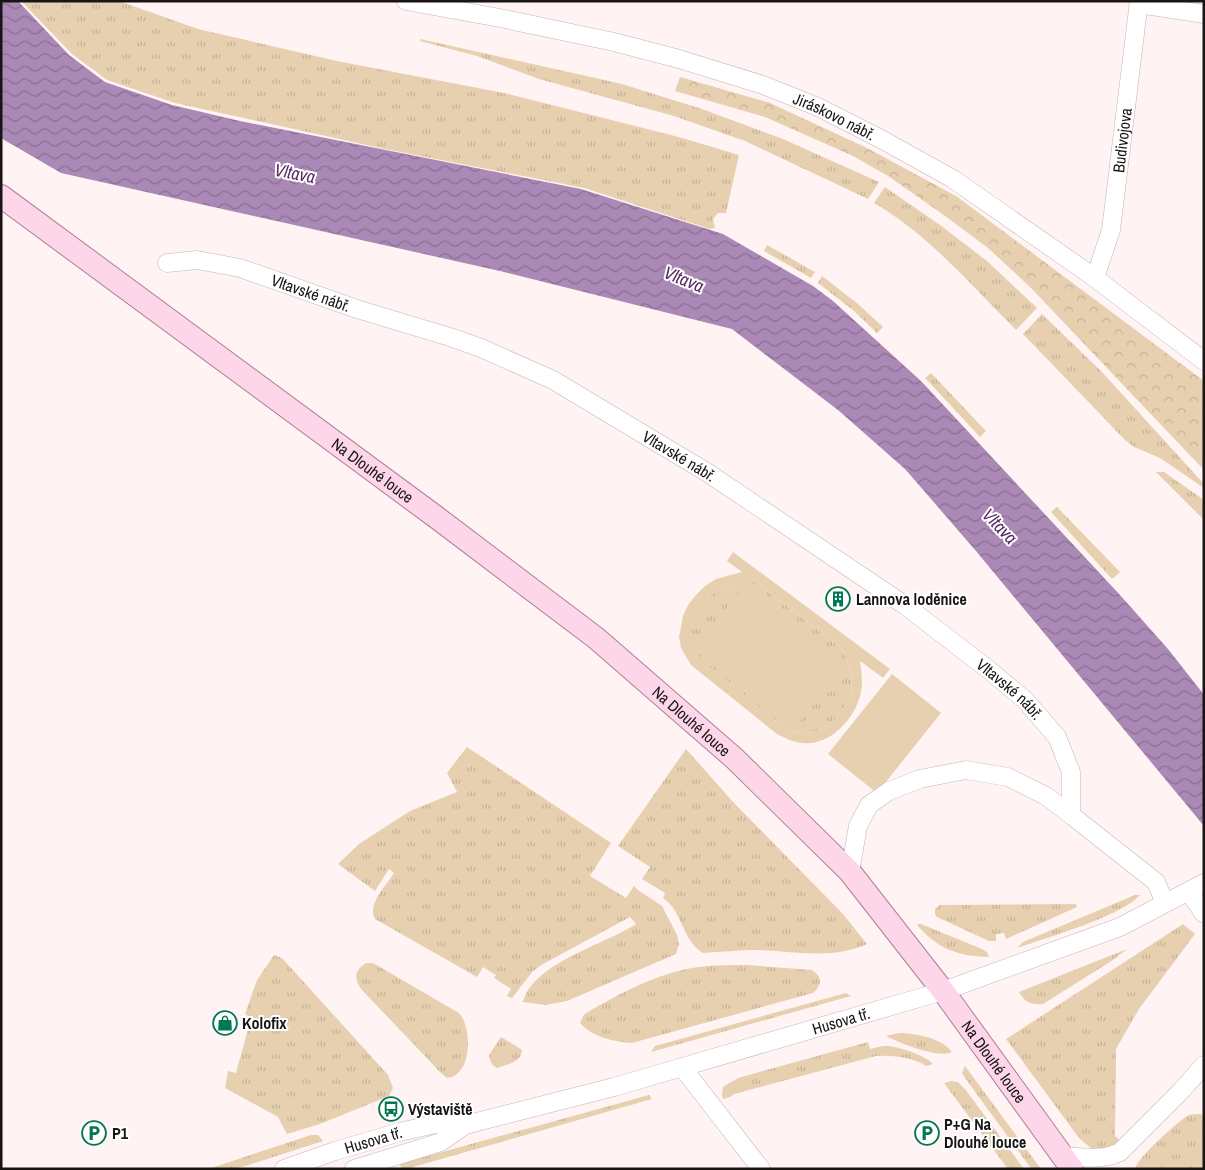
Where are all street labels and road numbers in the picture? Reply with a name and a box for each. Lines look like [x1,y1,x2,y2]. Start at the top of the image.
street label: Jiráskovo nábř. [790,87,879,145]
street label: Budivojova [1107,106,1137,174]
street label: Vltavské nábř. [268,269,353,317]
street label: Vltavské nábř. [638,425,721,486]
street label: Na Dlouhé louce [327,433,418,508]
street label: Vltavské nábř. [972,653,1048,724]
street label: Na Dlouhé louce [648,681,736,761]
street label: Husova tř. [810,1002,873,1040]
street label: Na Dlouhé louce [957,1016,1032,1107]
street label: Husova tř. [342,1121,405,1159]

